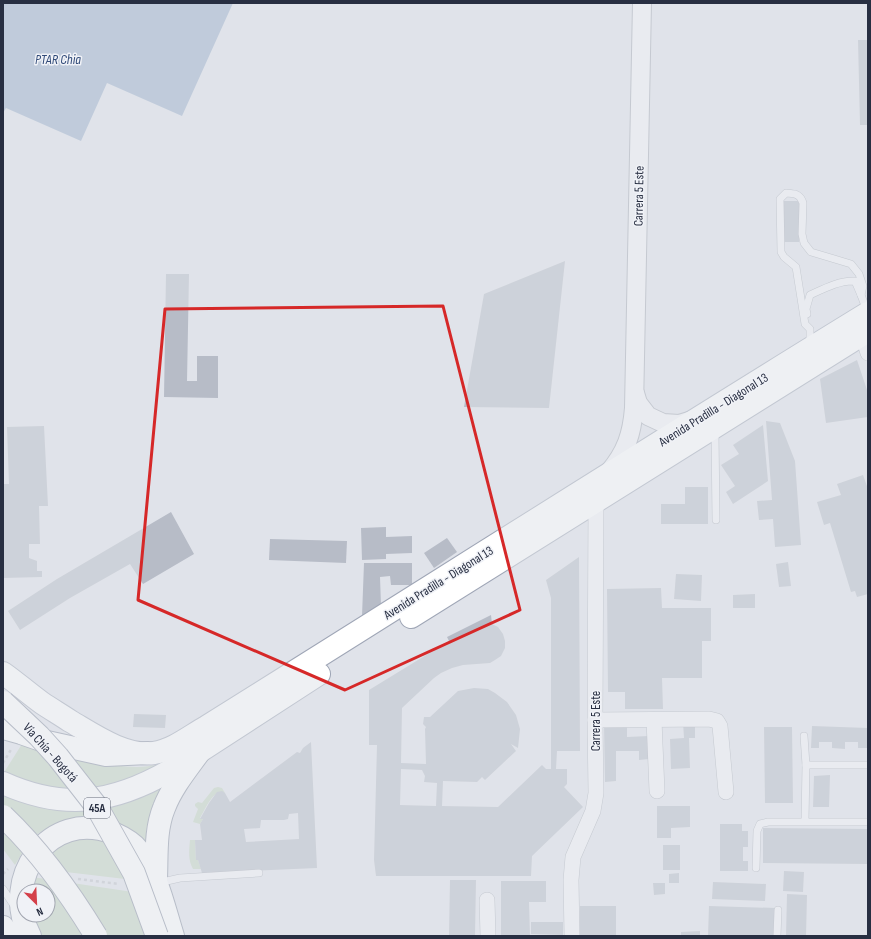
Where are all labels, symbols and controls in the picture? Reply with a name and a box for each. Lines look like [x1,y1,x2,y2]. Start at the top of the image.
water label: PTAR Chia [35,51,81,68]
street label: Carrera 5 Este [630,166,648,226]
street label: Avenida Pradilla - Diagonal 13 [655,370,771,451]
street label: Avenida Pradilla - Diagonal 13 [380,543,496,624]
street label: Carrera 5 Este [588,691,604,751]
street label: Vía Chía - Bogotá [20,720,81,786]
road number: 45A [84,798,110,818]
north arrow [16,883,56,923]
text: N [34,905,45,919]

